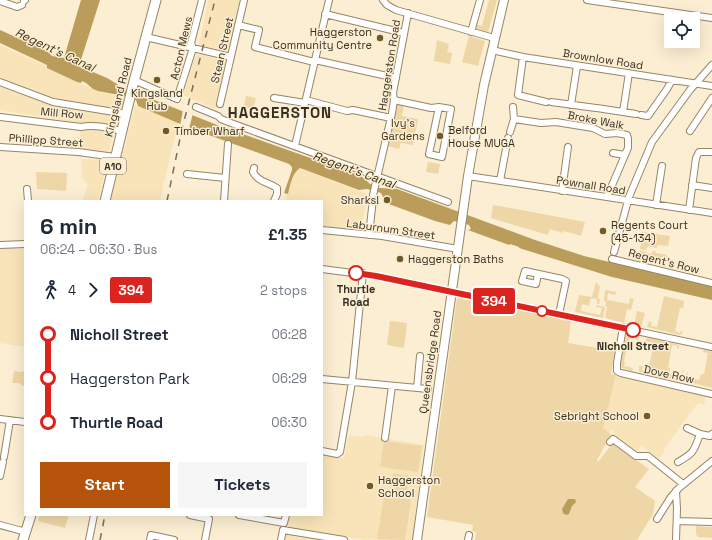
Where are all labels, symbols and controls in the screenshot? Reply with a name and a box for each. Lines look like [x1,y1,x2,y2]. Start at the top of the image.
map controls [664,12,700,48]
button: locate [664,12,700,48]
street label: Acton Mews [167,15,195,81]
street label: Stean Street [208,15,236,85]
street label: Haggerston Road [375,18,403,112]
water label: Regent's Canal [12,24,99,76]
place label: Haggerston Community Centre [273,25,372,52]
marker: Haggerston Community Centre [375,33,385,43]
street label: Brownlow Road [562,46,644,72]
street label: Kingsland Road [101,56,135,138]
marker: Kingsland Hub [152,75,162,85]
place label: Kingsland Hub [131,86,183,113]
district label: HAGGERSTON [228,103,332,122]
street label: Mill Row [40,104,84,122]
street label: Broke Walk [567,108,626,132]
park label: Ivy's Gardens [381,116,425,143]
place label: Belford House MUGA [448,123,515,150]
place label: Timber Wharf [174,124,245,138]
marker: Timber Wharf [161,126,171,136]
street label: Phillipp Street [8,130,84,150]
marker: Belford House MUGA [435,131,445,141]
water label: Regent's Canal [311,148,399,193]
road number: A10 [100,158,126,174]
street label: Pownall Road [555,173,627,197]
place label: Sharks! [341,193,379,207]
marker: Sharks! [382,195,392,205]
text: 6 min [40,212,97,240]
street label: Laburnum Street [346,216,436,242]
place label: Regents Court (45-134) [611,218,688,245]
text: £1.35 [268,225,307,244]
marker: Regents Court (45-134) [598,226,608,236]
text: 06:24 – 06:30 · Bus [40,241,157,258]
street label: Regent's Row [627,245,701,277]
place label: Haggerston Baths [408,252,504,266]
marker: Haggerston Baths [395,254,405,264]
marker: Thurtle Road [348,265,364,281]
icon: walk [40,279,62,301]
icon: forward [82,279,104,301]
text: 394 [118,281,144,299]
text: 4 [68,282,76,299]
text: 2 stops [260,282,307,299]
place label: Thurtle Road [337,282,375,309]
line badge: 394 [471,288,517,314]
text: 394 [481,292,507,310]
unlabelled marker [536,305,548,317]
street label: Queensbridge Road [416,309,444,415]
marker: Nicholl Street [625,322,641,338]
text: Nicholl Street [70,325,169,344]
text: 06:28 [271,326,307,343]
place label: Nicholl Street [597,339,669,353]
street label: Dove Row [642,362,696,386]
text: Haggerston Park [70,369,190,388]
text: 06:29 [272,370,307,387]
place label: Sebright School [554,409,639,423]
marker: Sebright School [642,411,652,421]
text: Thurtle Road [70,413,163,432]
text: 06:30 [271,414,307,431]
button: Start [40,462,170,508]
button: Tickets [178,462,307,508]
place label: Haggerston School [378,473,440,500]
marker: Haggerston School [365,481,375,491]

